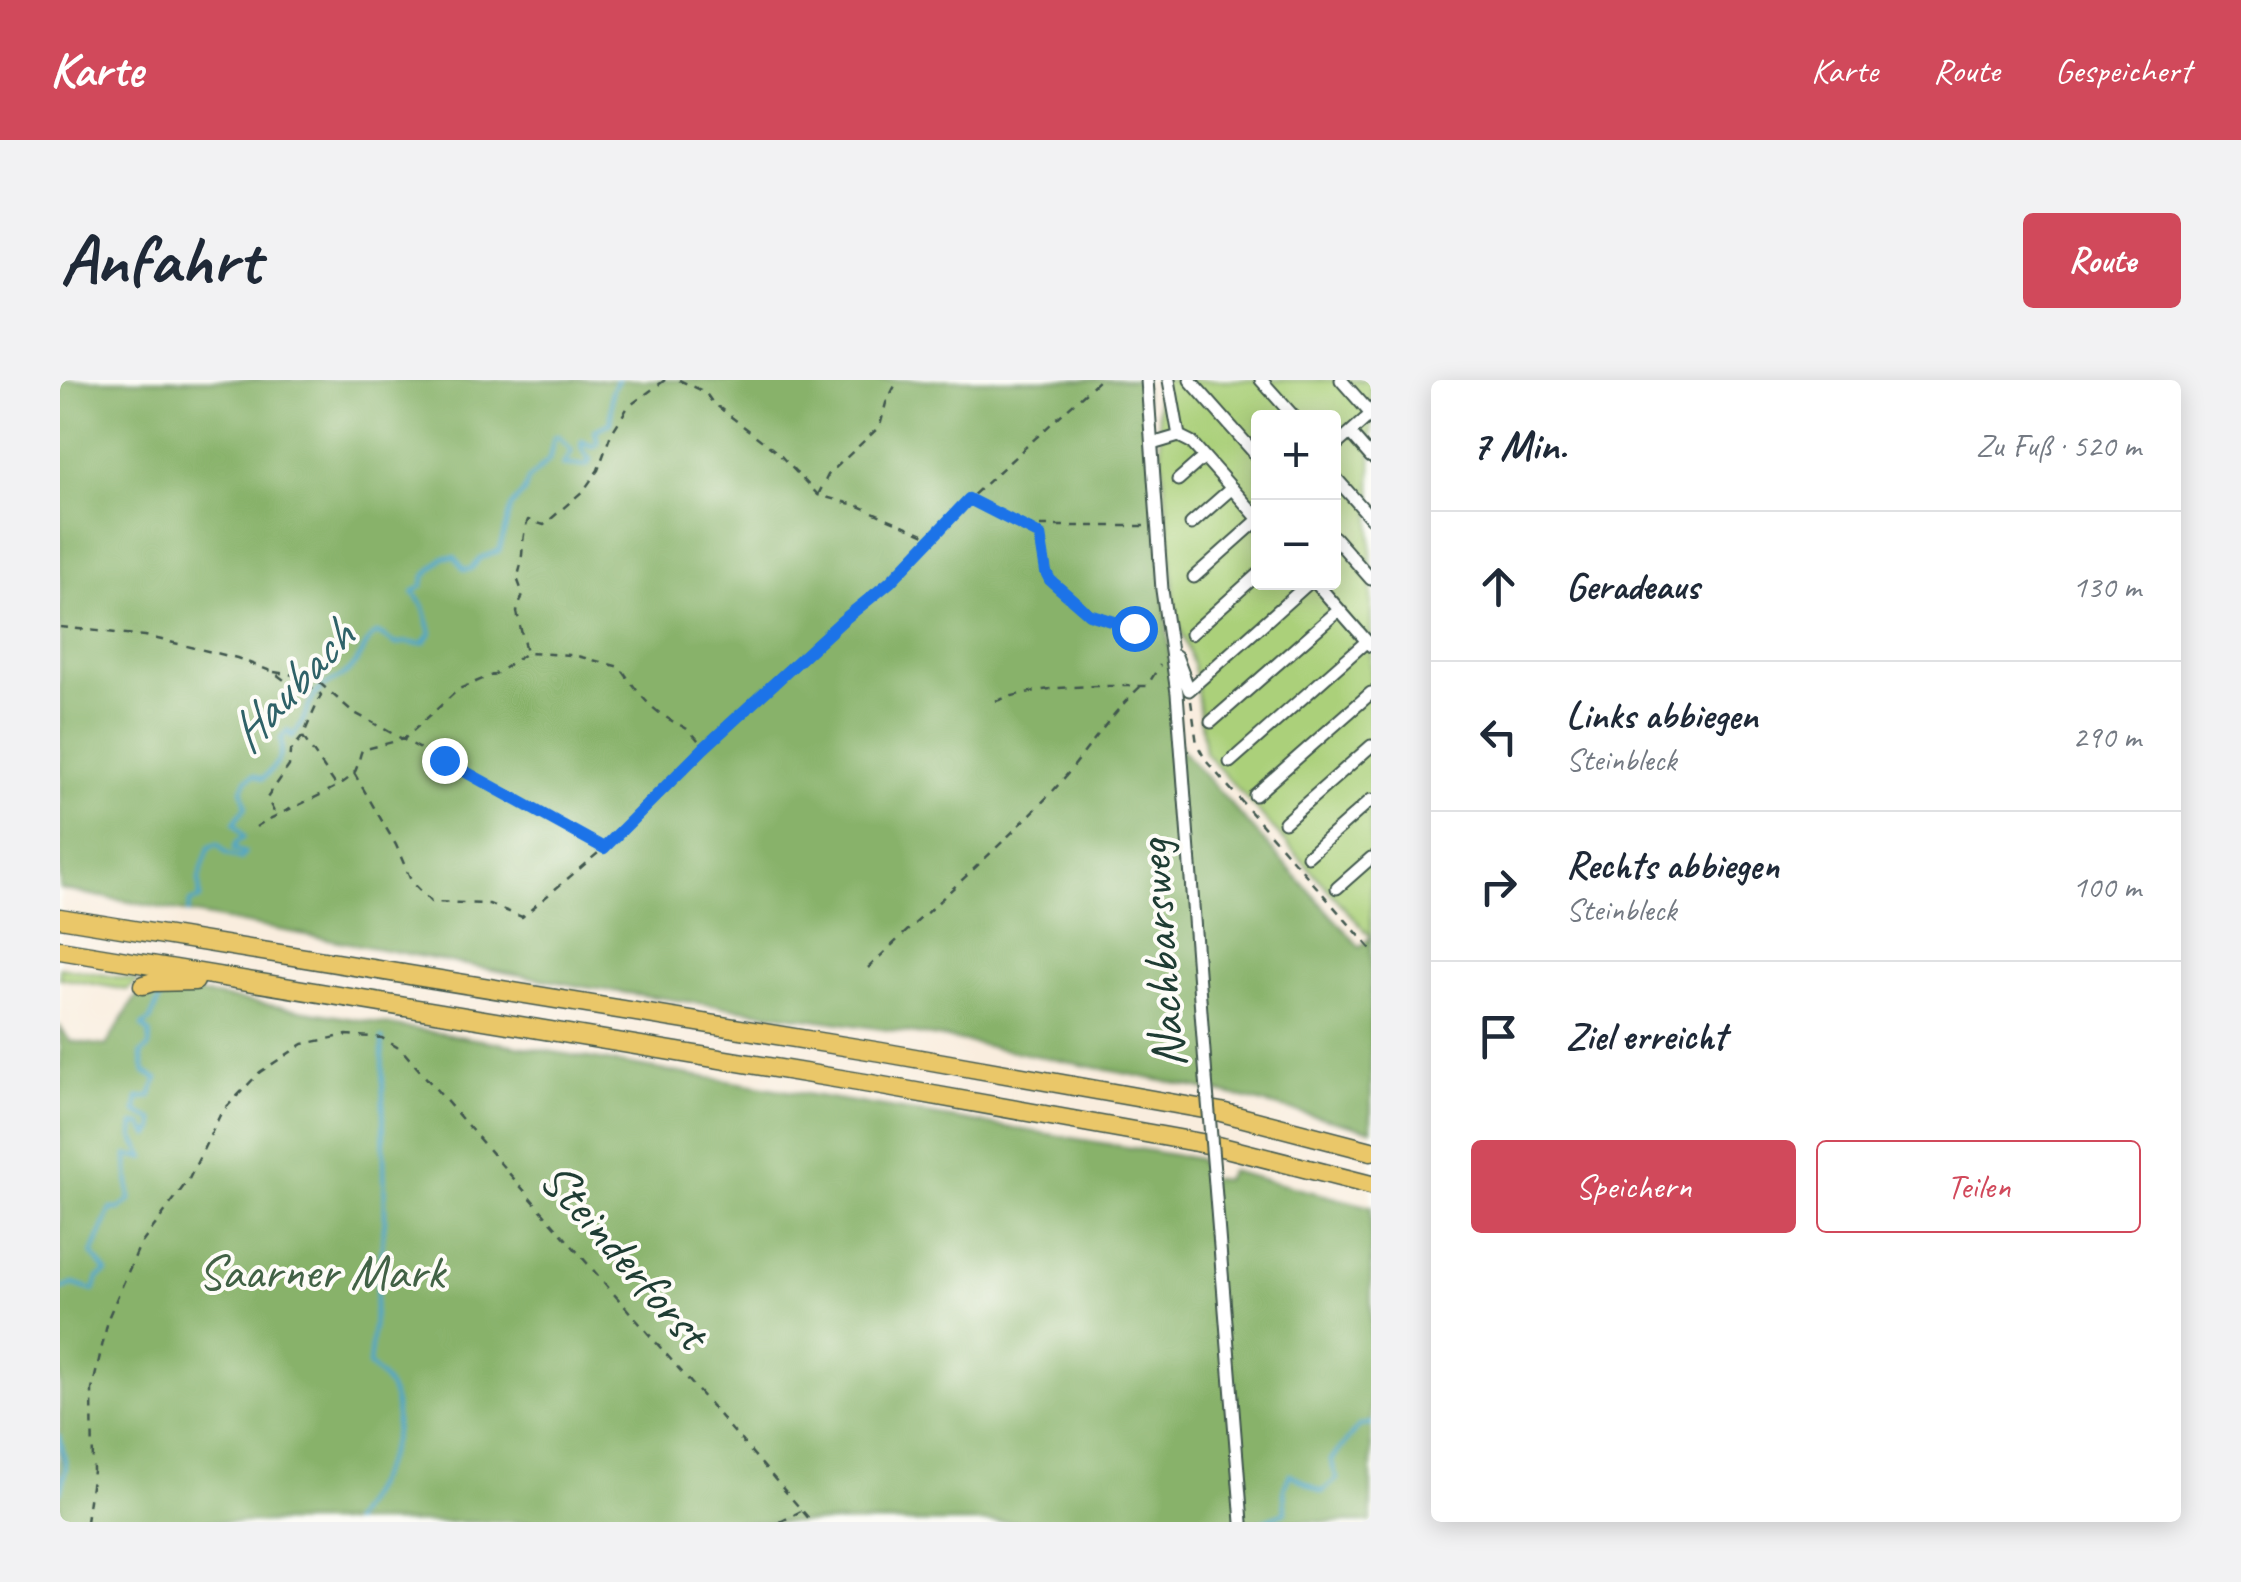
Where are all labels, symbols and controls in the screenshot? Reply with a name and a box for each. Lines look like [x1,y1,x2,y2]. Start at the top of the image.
text: Karte [50,40,143,100]
text: Karte [1811,48,1878,93]
text: Route [1933,48,2000,93]
text: Gespeichert [2055,48,2191,93]
button: Route [2023,213,2181,308]
text: Anfahrt [60,216,260,304]
map controls [1251,410,1341,590]
button: + [1251,410,1341,500]
text: 7 Min. [1471,419,1567,472]
text: Zu Fuß · 520 m [1976,425,2141,466]
button: − [1251,500,1341,590]
icon: ahead [1471,559,1526,614]
text: Geradeaus [1566,563,1699,610]
text: 130 m [2072,566,2141,607]
water label: Haubach [213,603,371,766]
route start [1112,606,1158,652]
text: Links abbiegen [1566,692,1758,739]
icon: left [1471,709,1526,764]
text: 290 m [2072,716,2141,757]
route end [422,738,468,784]
text: Steinbleck [1566,739,1676,780]
street label: Nachbarsweg [1121,835,1200,1070]
text: Rechts abbiegen [1566,842,1779,889]
icon: right [1471,859,1526,914]
text: 100 m [2072,866,2141,907]
text: Steinbleck [1566,889,1676,930]
icon: arrive [1471,1009,1526,1064]
text: Ziel erreicht [1566,1013,1726,1060]
button: Speichern [1471,1140,1796,1233]
button: Teilen [1816,1140,2141,1233]
street label: Steinderforst [526,1148,726,1365]
park label: Saarner Mark [198,1240,447,1303]

